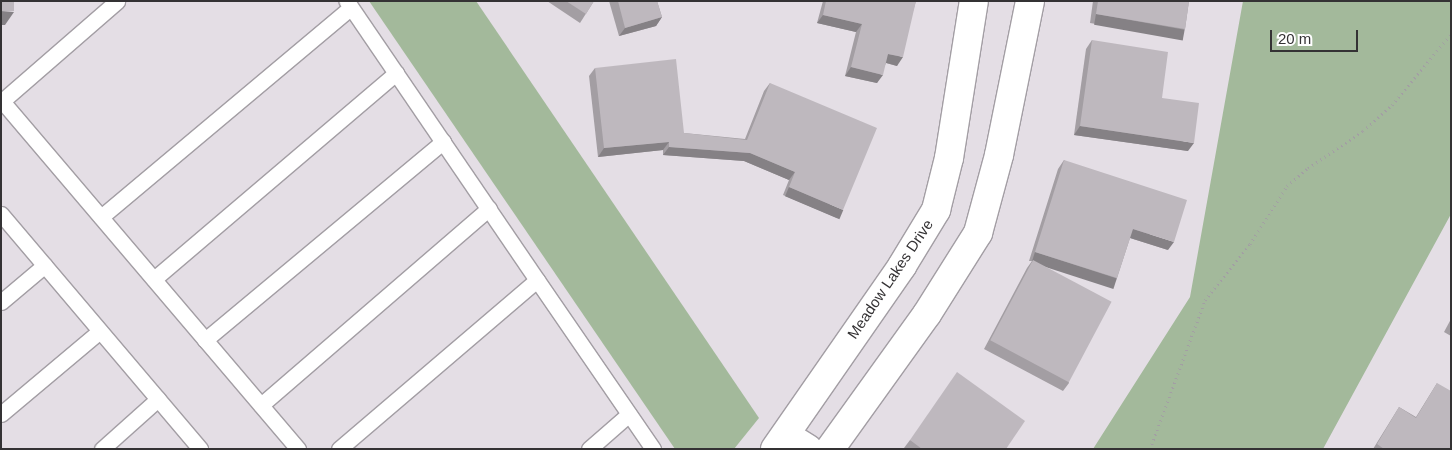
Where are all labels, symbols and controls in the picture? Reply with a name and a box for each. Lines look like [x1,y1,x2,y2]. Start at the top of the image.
scale bar [1272,20,1360,52]
text: 20 m [1278,30,1311,47]
street label: Meadow Lakes Drive [843,216,937,342]

